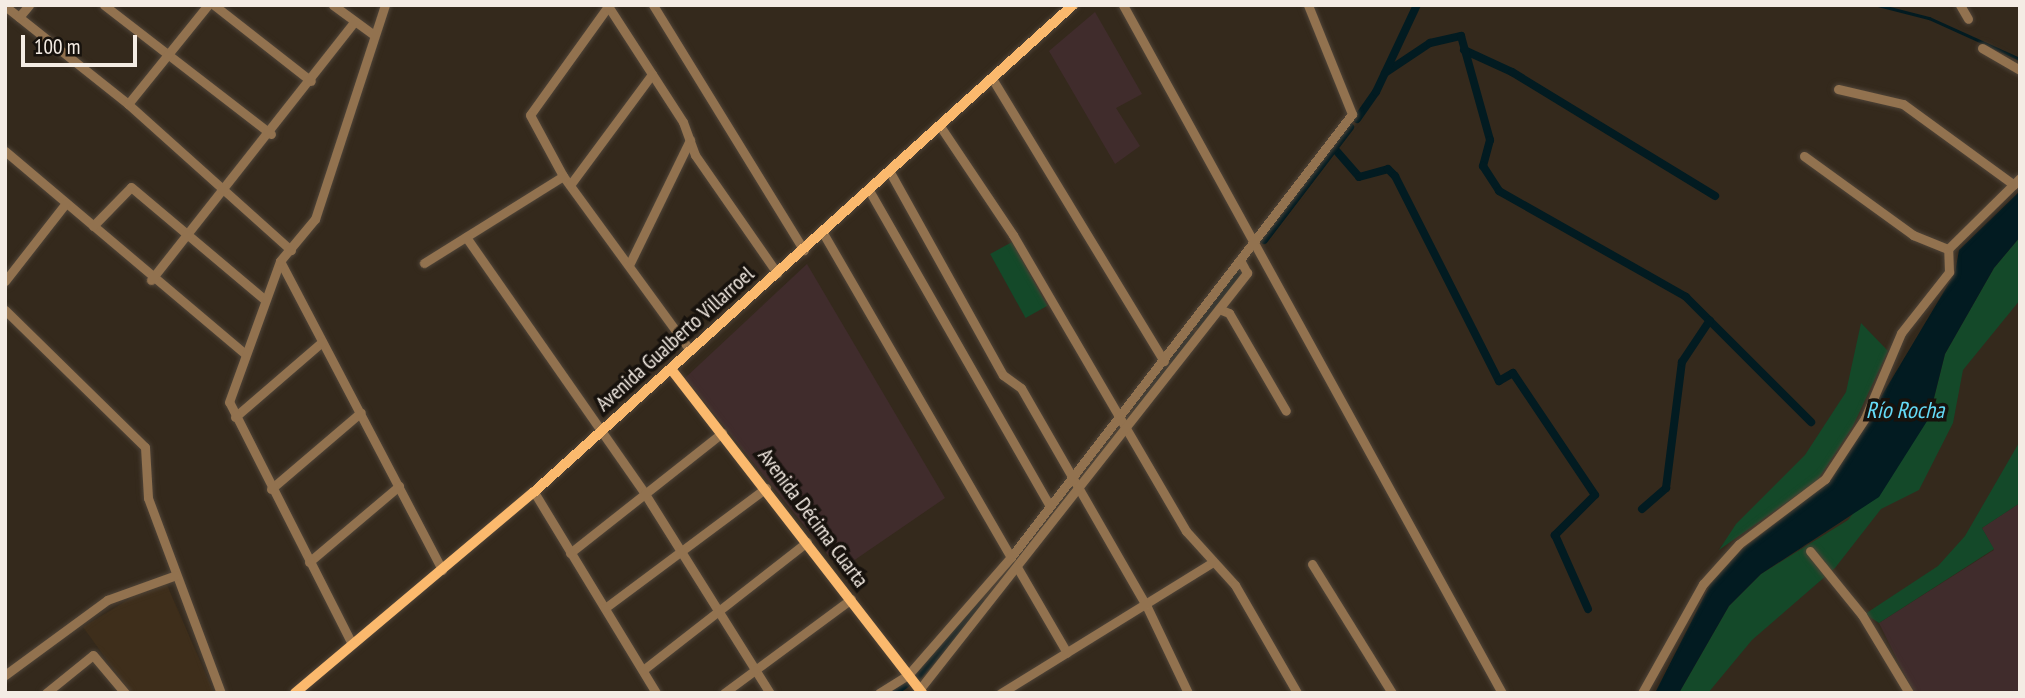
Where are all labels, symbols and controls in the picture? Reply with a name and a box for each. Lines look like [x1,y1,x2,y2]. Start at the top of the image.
scale bar [24,21,140,65]
text: 100 m [34,33,80,60]
street label: Avenida Gualberto Villarroel [591,261,759,417]
water label: Río Rocha [1866,396,1944,424]
street label: Avenida Décima Cuarta [753,444,873,592]

